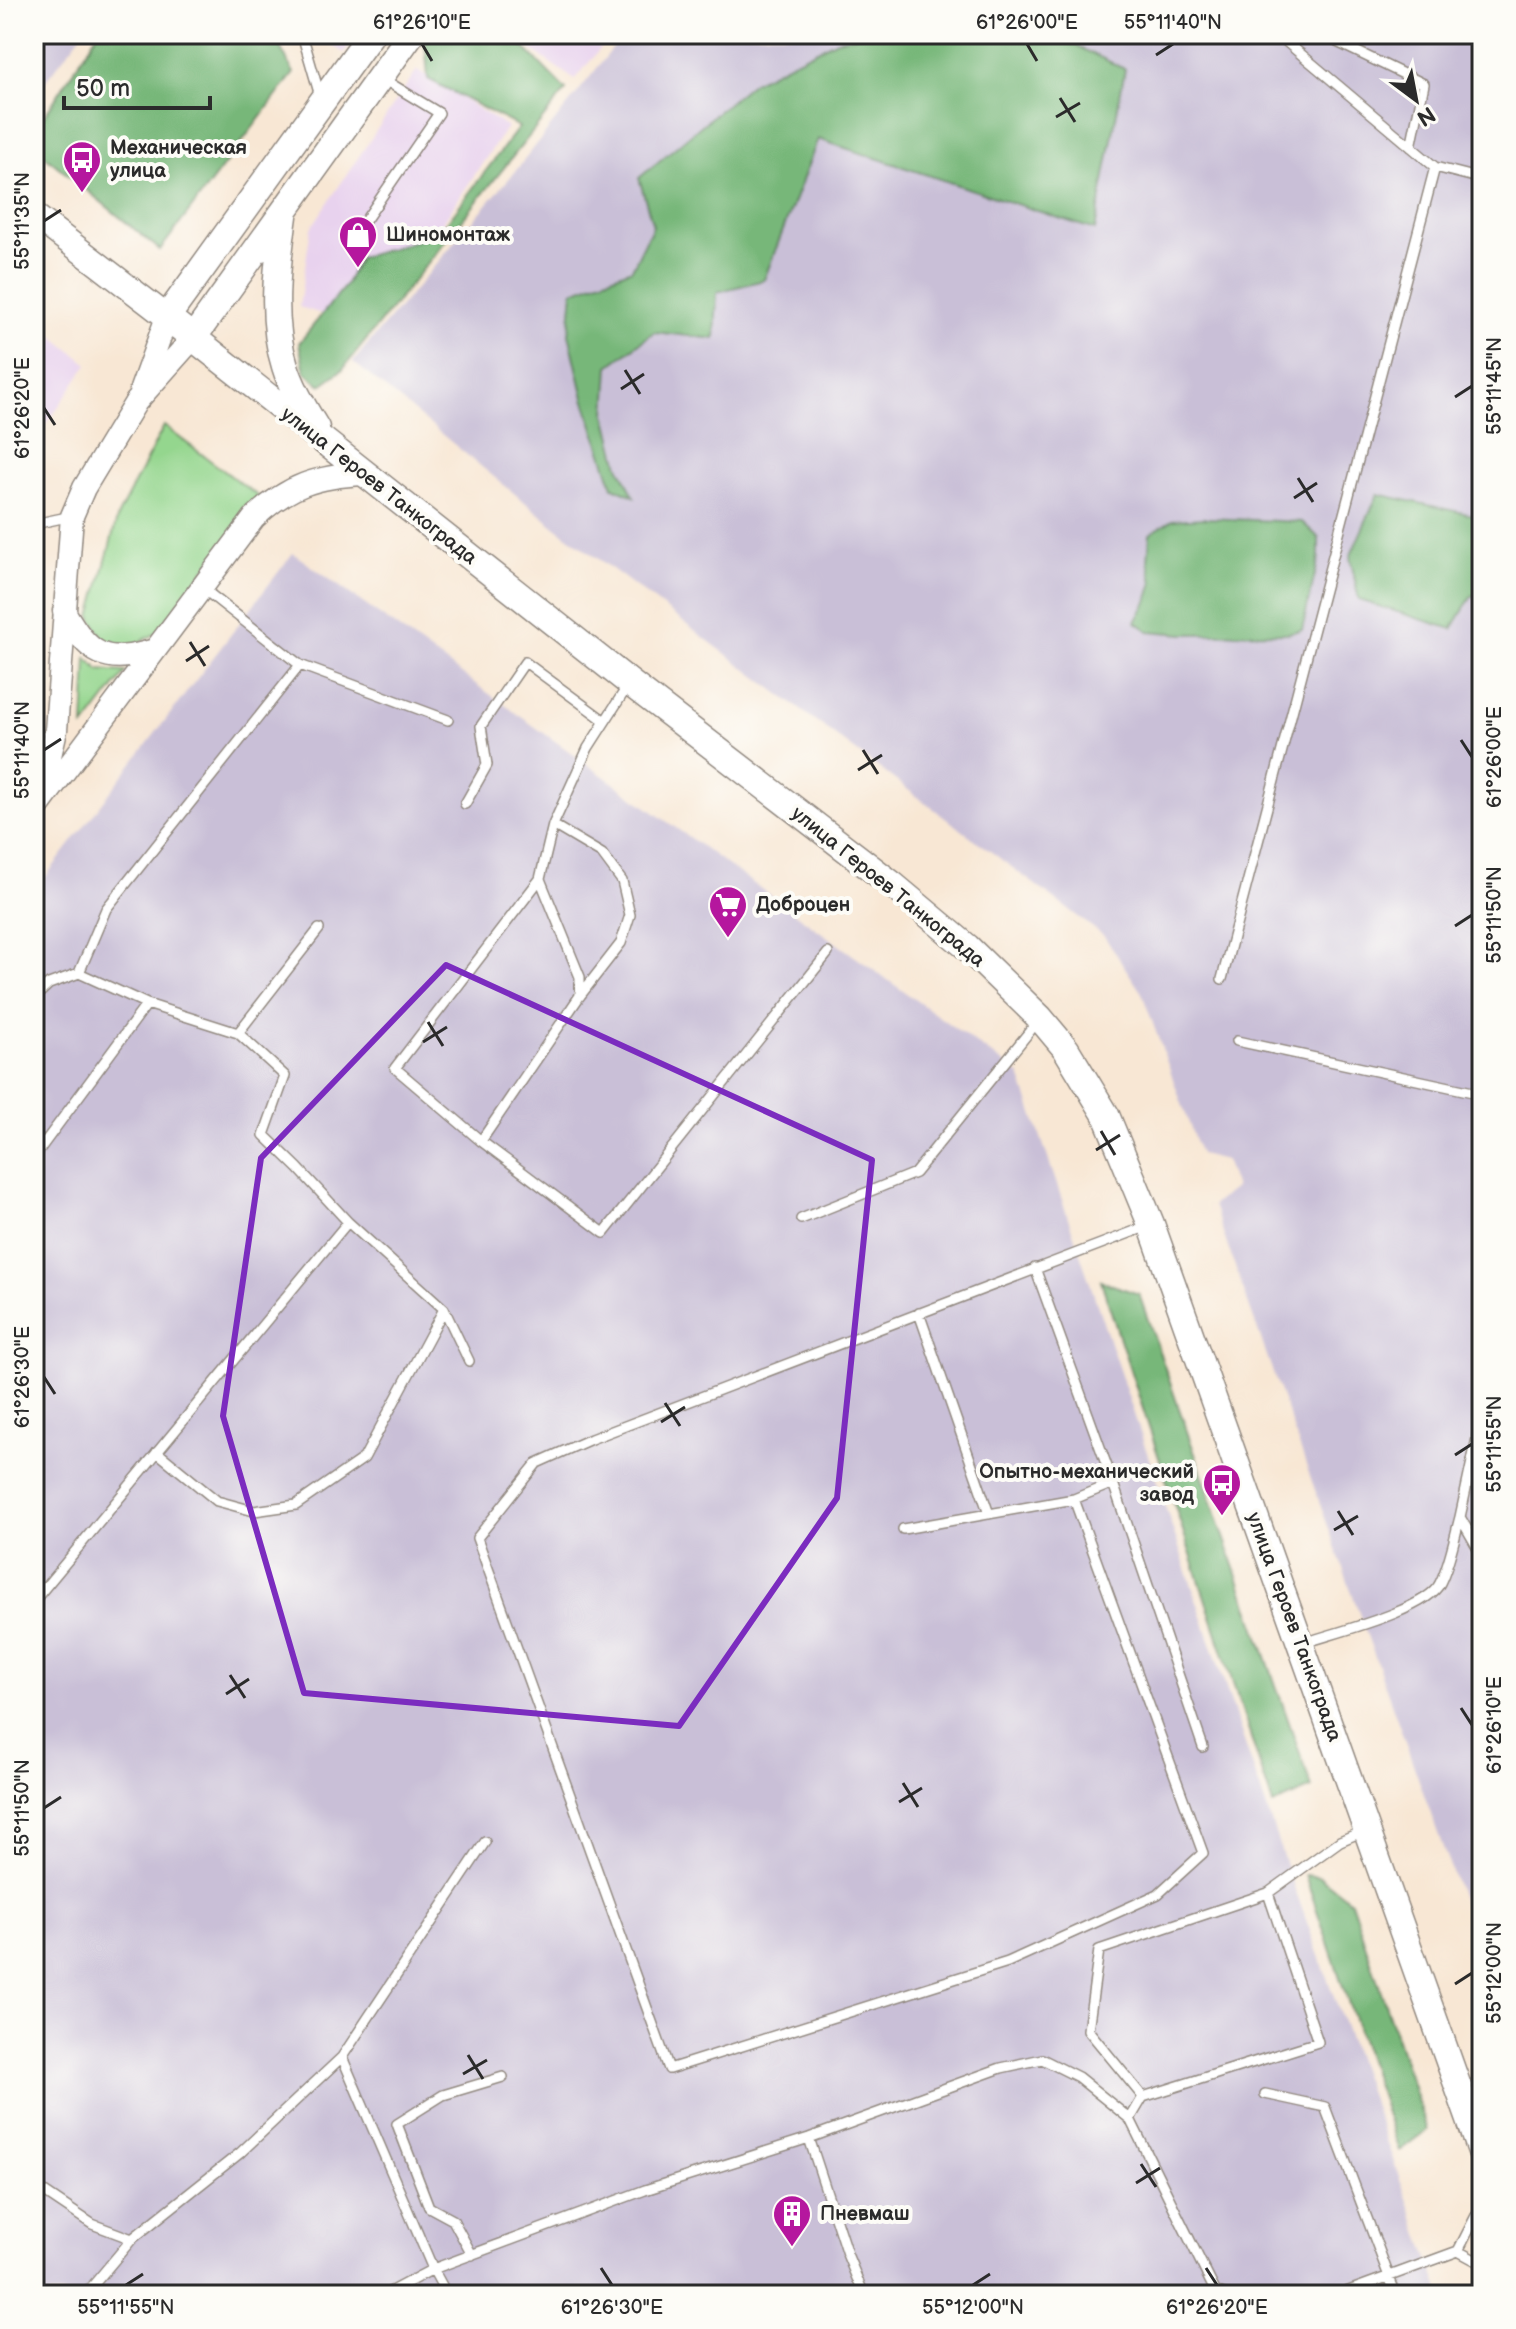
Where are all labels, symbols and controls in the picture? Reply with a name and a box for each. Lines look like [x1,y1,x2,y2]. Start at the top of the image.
text: 61°26'10"E [373,11,471,35]
text: 61°26'00"E [976,11,1078,35]
text: 55°11'40"N [1124,11,1222,35]
scale bar [64,60,210,110]
north arrow [1376,60,1456,140]
text: 50 m [76,74,130,103]
text: N [1412,100,1440,132]
place label: Механическая улица [110,136,247,183]
bus stop icon: Механическая улица [61,139,103,194]
text: 55°11'35"N [11,172,35,270]
shop icon: Шиномонтаж [337,214,379,269]
place label: Шиномонтаж [386,223,511,247]
text: 55°11'45"N [1483,337,1507,435]
text: 61°26'20"E [11,357,35,459]
street label: улица Героев Танкограда [276,402,482,570]
text: 55°11'40"N [11,701,35,799]
text: 61°26'00"E [1483,706,1507,808]
street label: улица Героев Танкограда [786,802,990,973]
text: 55°11'50"N [1483,866,1507,964]
supermarket icon: Доброцен [707,884,749,939]
place label: Доброцен [756,893,850,917]
text: 61°26'30"E [11,1326,35,1428]
text: 55°11'55"N [1483,1395,1507,1493]
place label: Опытно-механический завод [979,1460,1194,1507]
bus stop icon: Опытно-механический завод [1201,1462,1243,1517]
street label: улица Героев Танкограда [1241,1509,1347,1745]
text: 61°26'10"E [1483,1676,1507,1774]
text: 55°11'50"N [11,1759,35,1857]
text: 55°12'00"N [1483,1922,1507,2024]
building icon: Пневмаш [771,2193,813,2248]
place label: Пневмаш [820,2202,910,2226]
text: 55°11'55"N [77,2296,175,2320]
text: 61°26'30"E [561,2296,663,2320]
text: 55°12'00"N [922,2296,1024,2320]
text: 61°26'20"E [1166,2296,1268,2320]

